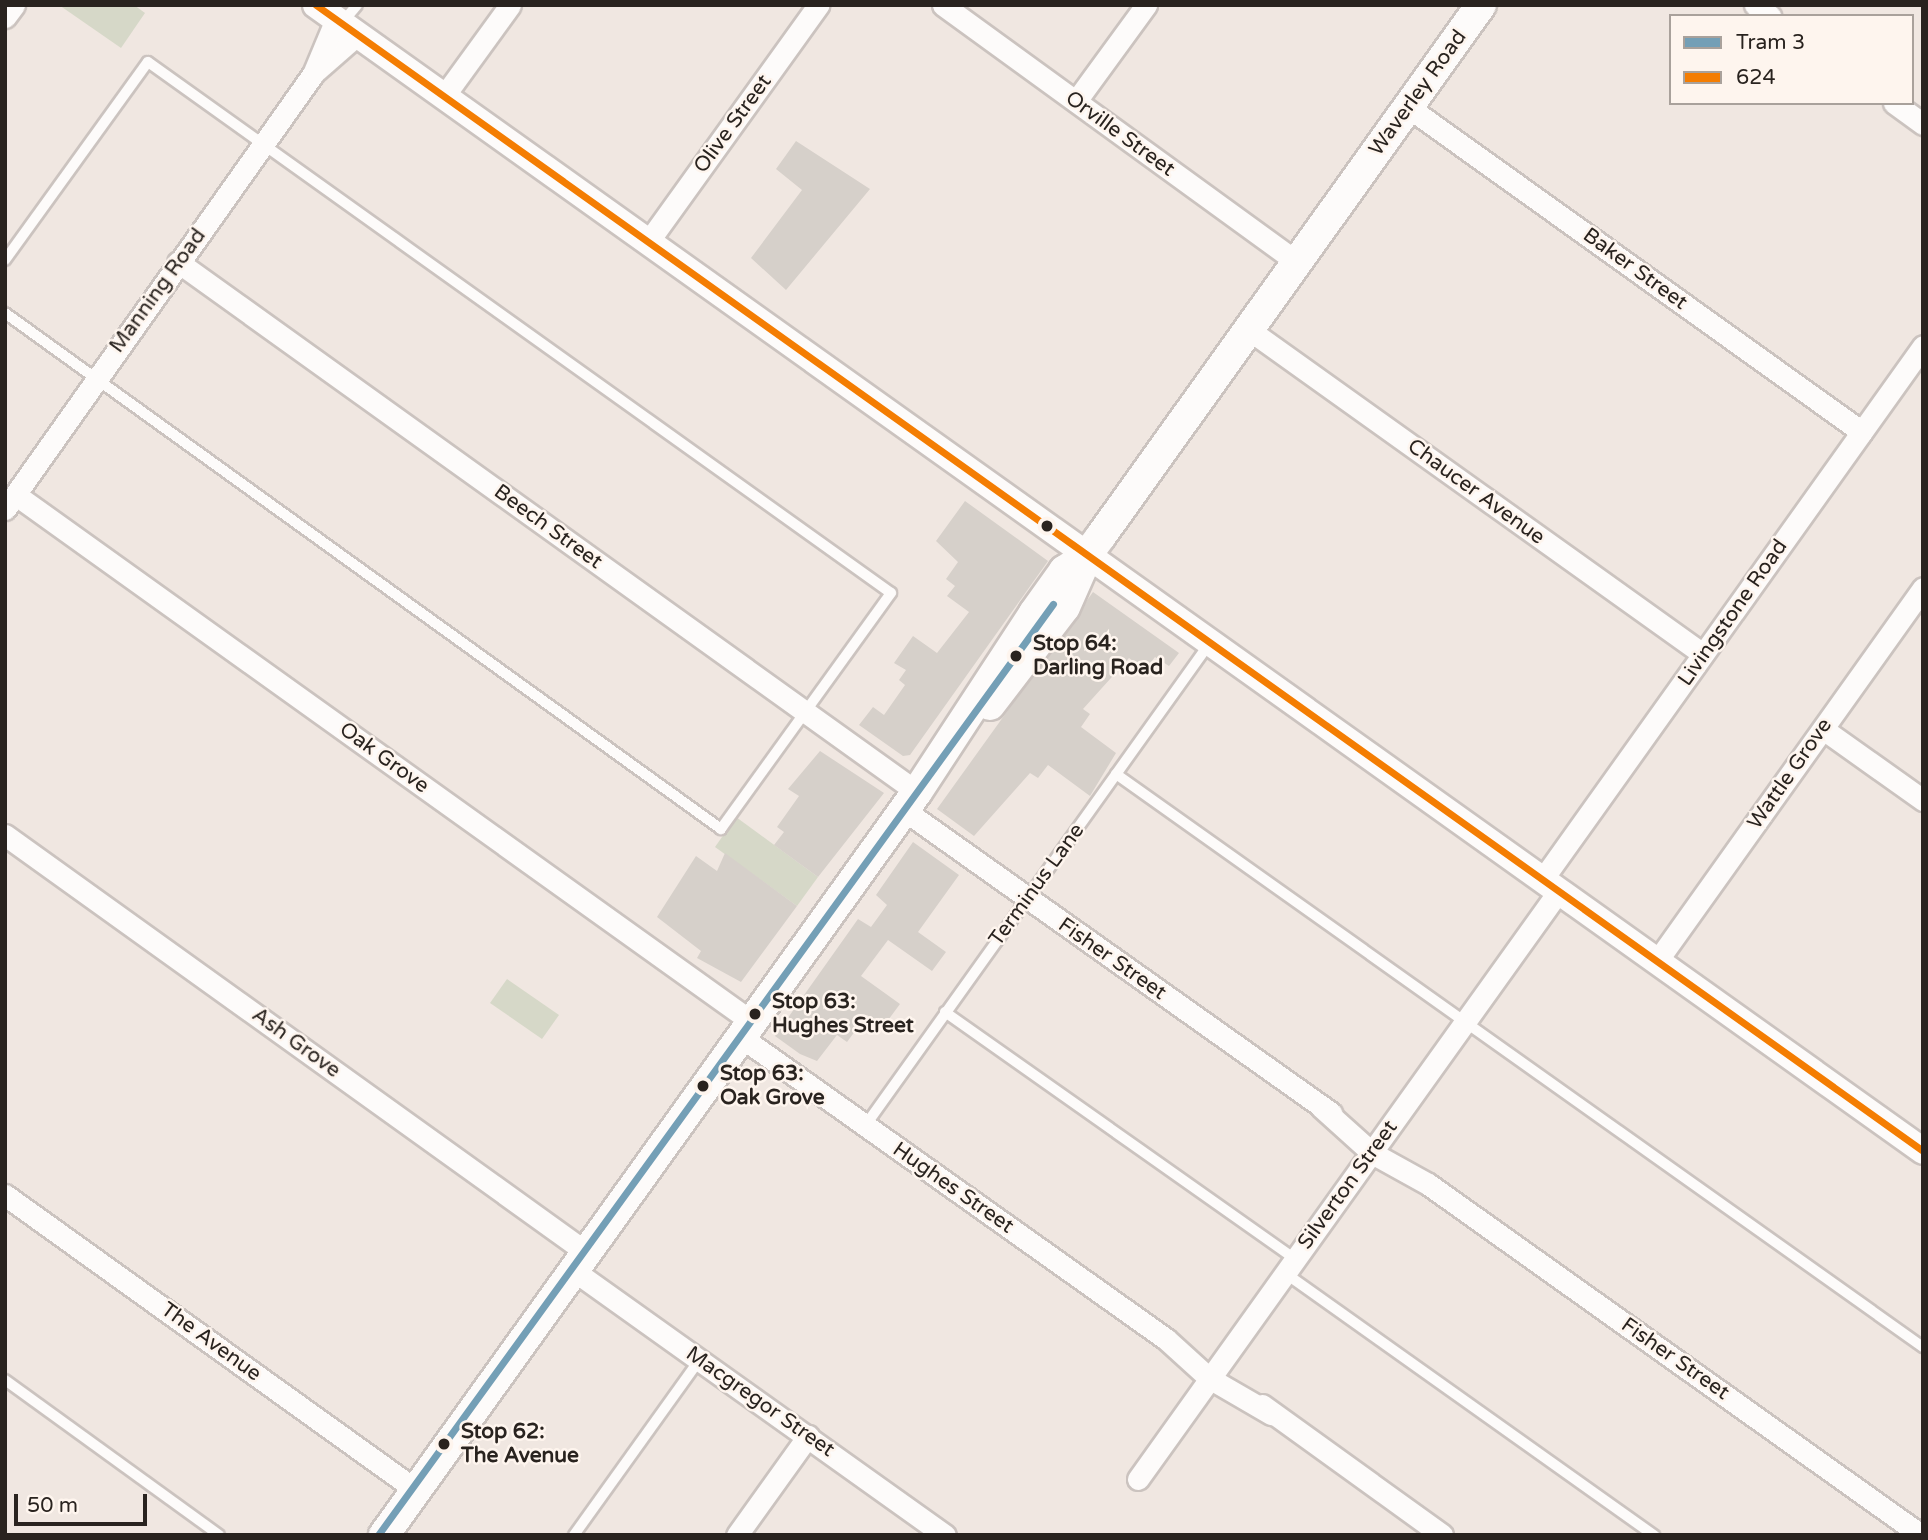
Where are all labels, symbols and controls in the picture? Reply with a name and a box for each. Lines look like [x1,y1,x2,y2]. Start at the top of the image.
legend [1669,14,1914,105]
street label: Waverley Road [1364,25,1472,161]
text: Tram 3 [1736,30,1805,55]
text: 624 [1736,65,1776,90]
street label: Olive Street [689,70,777,178]
street label: Orville Street [1060,86,1180,182]
street label: Baker Street [1578,223,1692,315]
street label: Manning Road [105,224,211,358]
street label: Chaucer Avenue [1402,434,1550,550]
street label: Beech Street [489,479,607,575]
unlabelled marker [1040,519,1054,533]
street label: Livingstone Road [1673,535,1793,691]
place label: Stop 64: Darling Road [1033,631,1163,681]
marker: Stop 64: Darling Road [1005,645,1027,667]
street label: Wattle Grove [1742,714,1838,834]
street label: Oak Grove [334,717,434,799]
street label: Terminus Lane [984,819,1090,951]
street label: Fisher Street [1053,913,1171,1005]
place label: Stop 63: Hughes Street [772,989,914,1039]
street label: Ash Grove [247,1003,345,1083]
marker: Stop 63: Hughes Street [744,1003,766,1025]
place label: Stop 63: Oak Grove [720,1061,825,1111]
marker: Stop 63: Oak Grove [692,1075,714,1097]
street label: Silverton Street [1293,1116,1403,1254]
street label: Hughes Street [888,1137,1018,1239]
street label: The Avenue [156,1297,266,1387]
street label: Fisher Street [1616,1313,1734,1405]
street label: Macgregor Street [681,1341,839,1463]
place label: Stop 62: The Avenue [461,1419,579,1469]
marker: Stop 62: The Avenue [433,1433,455,1455]
scale bar [18,1480,150,1524]
text: 50 m [27,1493,78,1518]

